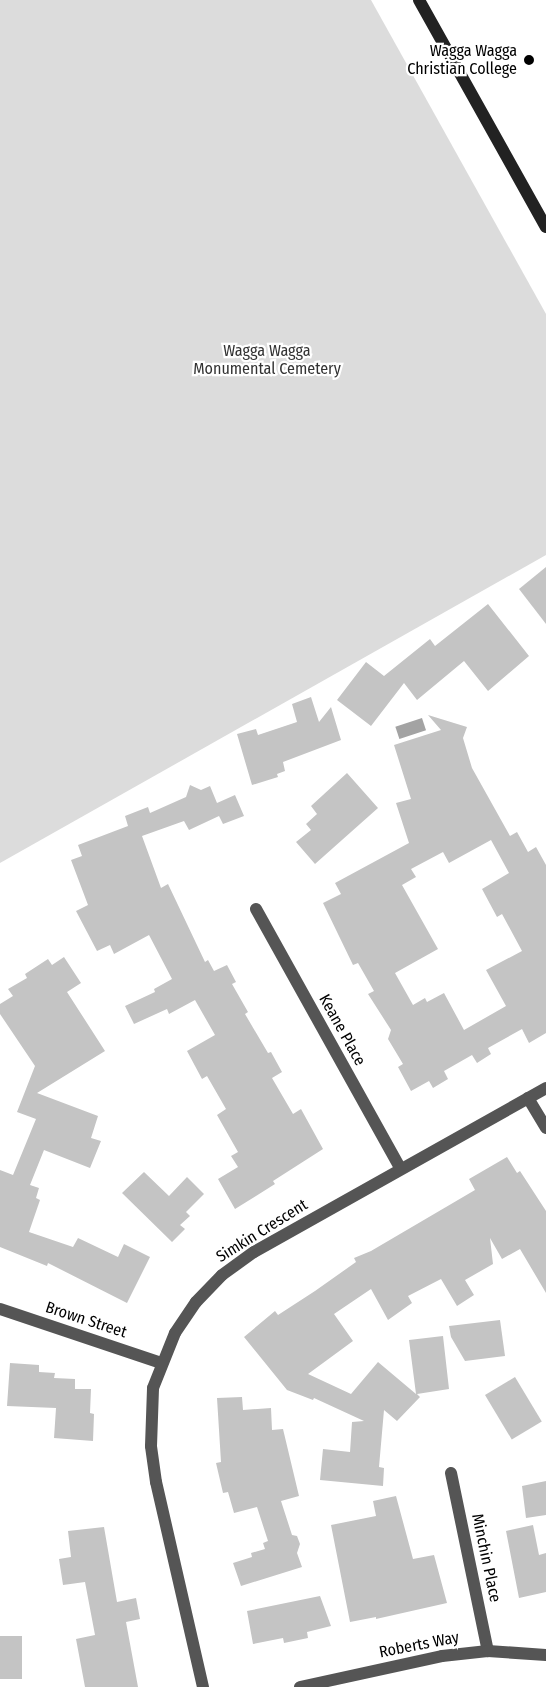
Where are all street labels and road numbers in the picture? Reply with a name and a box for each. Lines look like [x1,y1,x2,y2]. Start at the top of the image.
street label: Keane Place [315,991,369,1069]
street label: Simkin Crescent [213,1195,311,1267]
street label: Brown Street [43,1298,129,1342]
street label: Minchin Place [467,1512,505,1604]
street label: Roberts Way [377,1628,461,1662]

